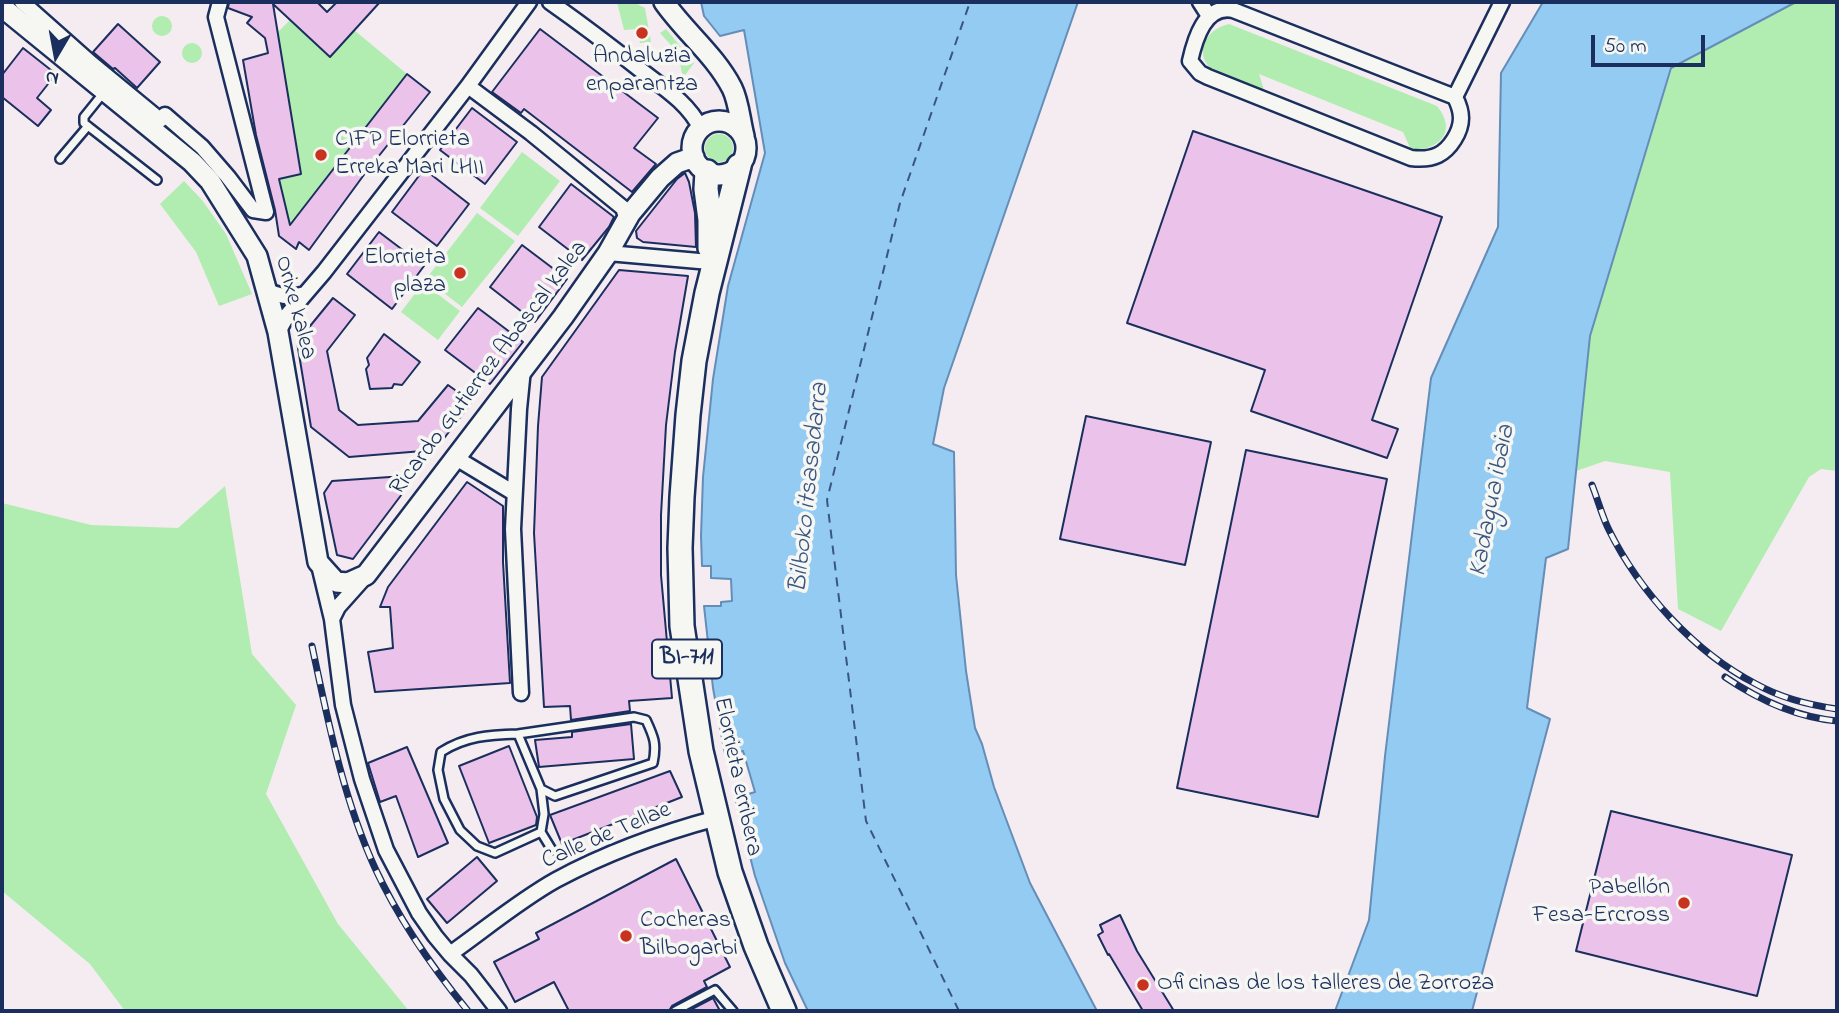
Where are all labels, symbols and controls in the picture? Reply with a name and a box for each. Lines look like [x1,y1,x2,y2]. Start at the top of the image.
north arrow [21,21,91,91]
scale bar [1594,21,1708,65]
marker: Andaluzia enparantza [634,25,650,41]
text: 50 m [1604,32,1647,62]
place label: Andaluzia enparantza [586,44,698,100]
text: N [44,63,61,92]
place label: CIFP Elorrieta Erreka Mari LHII [335,127,484,183]
marker: CIFP Elorrieta Erreka Mari LHII [313,147,329,163]
street label: Ricardo Gutierrez Abascal kalea [385,236,595,502]
place label: Elorrieta plaza [364,245,446,301]
street label: Orixe kalea [266,253,322,363]
marker: Elorrieta plaza [452,265,468,281]
water label: Bilboko itsasadarra [784,381,838,595]
water label: Kadagua ibaia [1464,423,1524,579]
road number: BI-711 [652,639,722,678]
street label: Elorrieta erribera [705,695,767,859]
street label: Calle de Tellae [538,797,676,877]
place label: Pabellón Fesa-Ercross [1533,875,1670,931]
marker: Pabellón Fesa-Ercross [1676,895,1692,911]
place label: Cocheras Bilbogarbi [640,908,738,964]
marker: Cocheras Bilbogarbi [618,928,634,944]
place label: Oficinas de los talleres de Zorroza [1157,971,1494,999]
marker: Oficinas de los talleres de Zorroza [1135,977,1151,993]

